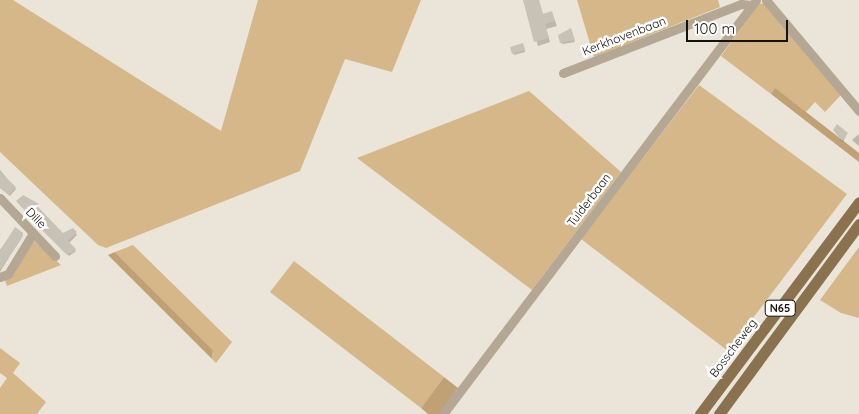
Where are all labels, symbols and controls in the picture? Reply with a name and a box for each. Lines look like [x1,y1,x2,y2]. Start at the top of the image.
scale bar [689,10,792,42]
street label: Kerkhovenbaan [580,13,668,59]
text: 100 m [694,19,735,38]
street label: Tulderbaan [564,171,614,229]
street label: Dille [23,205,49,231]
road number: N65 [764,300,796,316]
street label: Bosscheweg [706,316,760,380]

